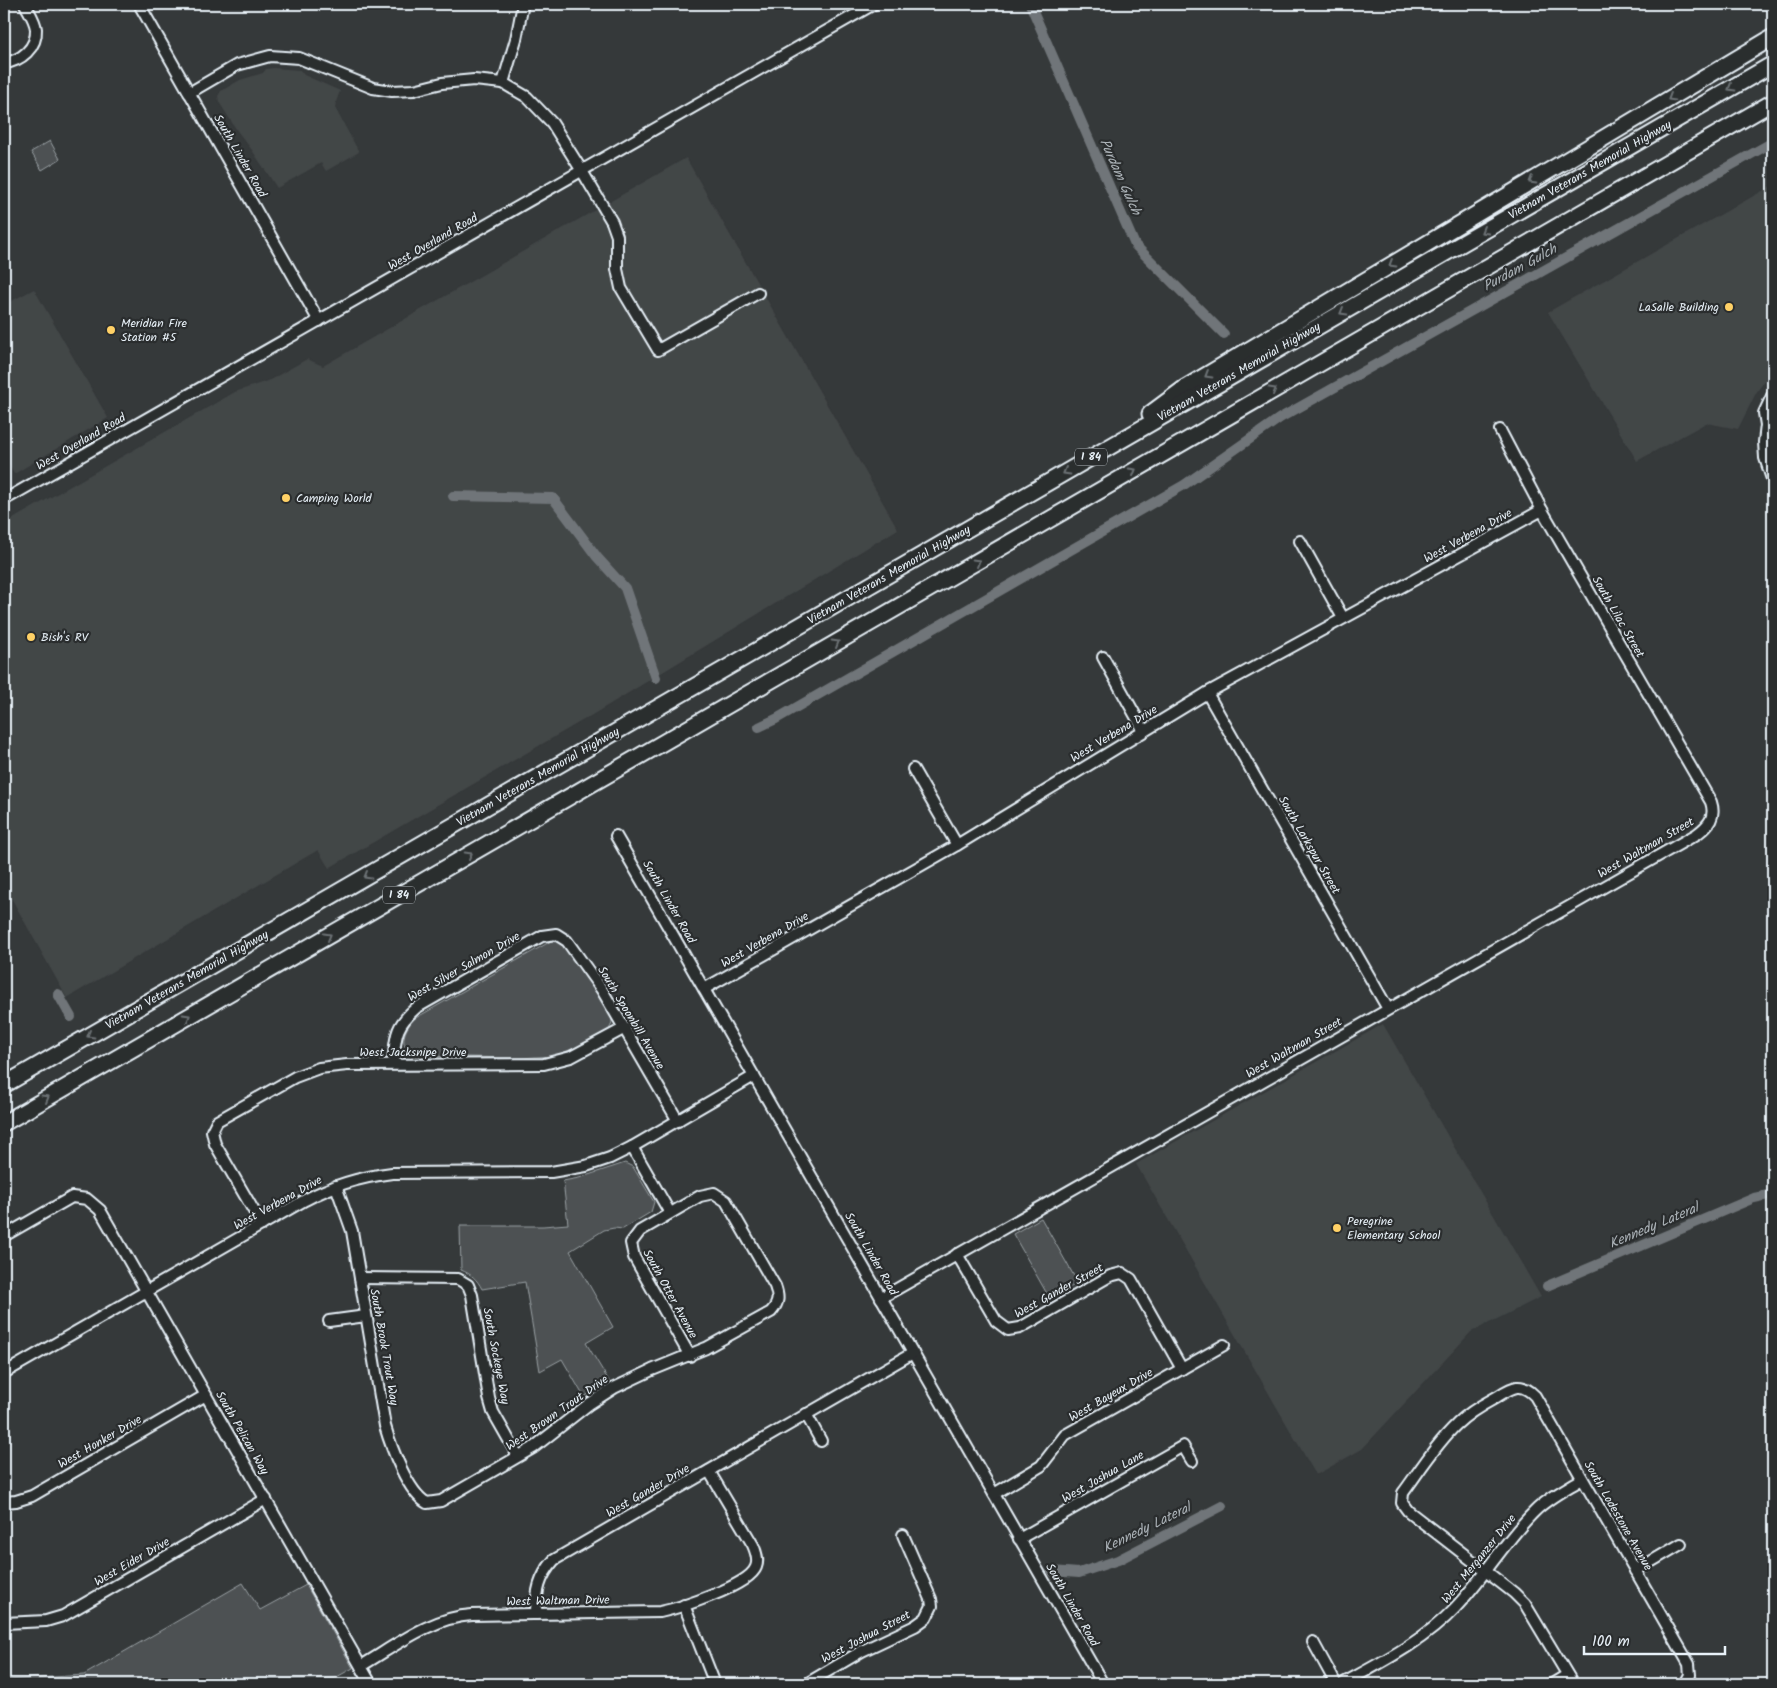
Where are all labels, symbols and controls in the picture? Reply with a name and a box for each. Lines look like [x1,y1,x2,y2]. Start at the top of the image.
one-way arrow [1727,82,1736,92]
one-way arrow [1668,91,1677,101]
street label: South Linder Road [208,111,272,202]
street label: Vietnam Veterans Memorial Highway [1505,115,1676,225]
water label: Purdam Gulch [1093,135,1147,220]
one-way arrow [1528,175,1537,185]
street label: West Overland Road [385,208,482,275]
one-way arrow [1481,224,1490,234]
water label: Purdam Gulch [1479,238,1562,297]
one-way arrow [1389,258,1398,268]
place label: LaSalle Building [1639,298,1719,317]
marker: LaSalle Building [1723,301,1735,313]
one-way arrow [1340,306,1349,316]
place label: Meridian Fire Station #5 [121,314,187,347]
street label: Vietnam Veterans Memorial Highway [1154,317,1325,427]
marker: Meridian Fire Station #5 [105,324,117,336]
one-way arrow [1204,368,1213,378]
one-way arrow [1268,386,1277,396]
street label: West Overland Road [33,408,130,475]
road number: I 84 [1075,448,1107,466]
one-way arrow [1063,465,1072,475]
one-way arrow [1127,468,1136,478]
place label: Camping World [296,489,373,508]
marker: Camping World [280,492,292,504]
street label: West Verbena Drive [1420,503,1516,568]
street label: Vietnam Veterans Memorial Highway [804,520,975,630]
one-way arrow [971,558,980,568]
street label: South Lilac Street [1587,572,1649,662]
place label: Bish's RV [41,628,90,647]
marker: Bish's RV [25,631,37,643]
one-way arrow [831,639,840,649]
street label: West Verbena Drive [1067,700,1162,768]
street label: Vietnam Veterans Memorial Highway [453,722,624,832]
street label: South Larkspur Street [1273,792,1345,898]
street label: West Waltman Street [1594,812,1698,883]
one-way arrow [463,852,472,862]
street label: South Linder Road [637,857,701,948]
one-way arrow [364,869,373,879]
road number: I 84 [383,886,415,904]
street label: West Verbena Drive [718,907,813,973]
street label: Vietnam Veterans Memorial Highway [102,925,273,1035]
street label: West Silver Salmon Drive [404,927,524,1007]
one-way arrow [322,933,331,943]
street label: South Spoonbill Avenue [592,963,670,1074]
street label: West Waltman Street [1242,1012,1346,1083]
one-way arrow [181,1014,190,1024]
one-way arrow [86,1029,95,1039]
street label: West Jacksnipe Drive [360,1043,467,1062]
one-way arrow [41,1095,50,1105]
street label: West Verbena Drive [230,1170,326,1235]
water label: Kennedy Lateral [1606,1196,1705,1255]
street label: South Linder Road [839,1209,903,1300]
place label: Peregrine Elementary School [1347,1212,1440,1245]
marker: Peregrine Elementary School [1331,1222,1343,1234]
street label: South Otter Avenue [638,1246,703,1343]
street label: West Gander Street [1011,1258,1107,1323]
street label: South Brook Trout Way [364,1287,404,1407]
street label: South Sockeye Way [477,1306,515,1406]
street label: West Bayeux Drive [1065,1363,1157,1427]
street label: West Brown Trout Drive [502,1370,613,1456]
street label: South Pelican Way [210,1388,274,1479]
street label: West Honker Drive [55,1410,146,1474]
street label: West Joshua Lane [1058,1445,1148,1508]
street label: South Lodestone Avenue [1579,1458,1658,1575]
street label: West Gander Drive [603,1459,694,1523]
water label: Kennedy Lateral [1099,1496,1197,1559]
street label: West Merganzer Drive [1437,1510,1522,1608]
street label: West Eider Drive [91,1532,174,1591]
street label: South Linder Road [1040,1560,1104,1651]
street label: West Waltman Drive [506,1591,610,1611]
street label: West Joshua Street [818,1605,914,1669]
scale bar [1584,1623,1726,1655]
text: 100 m [1592,1630,1630,1654]

